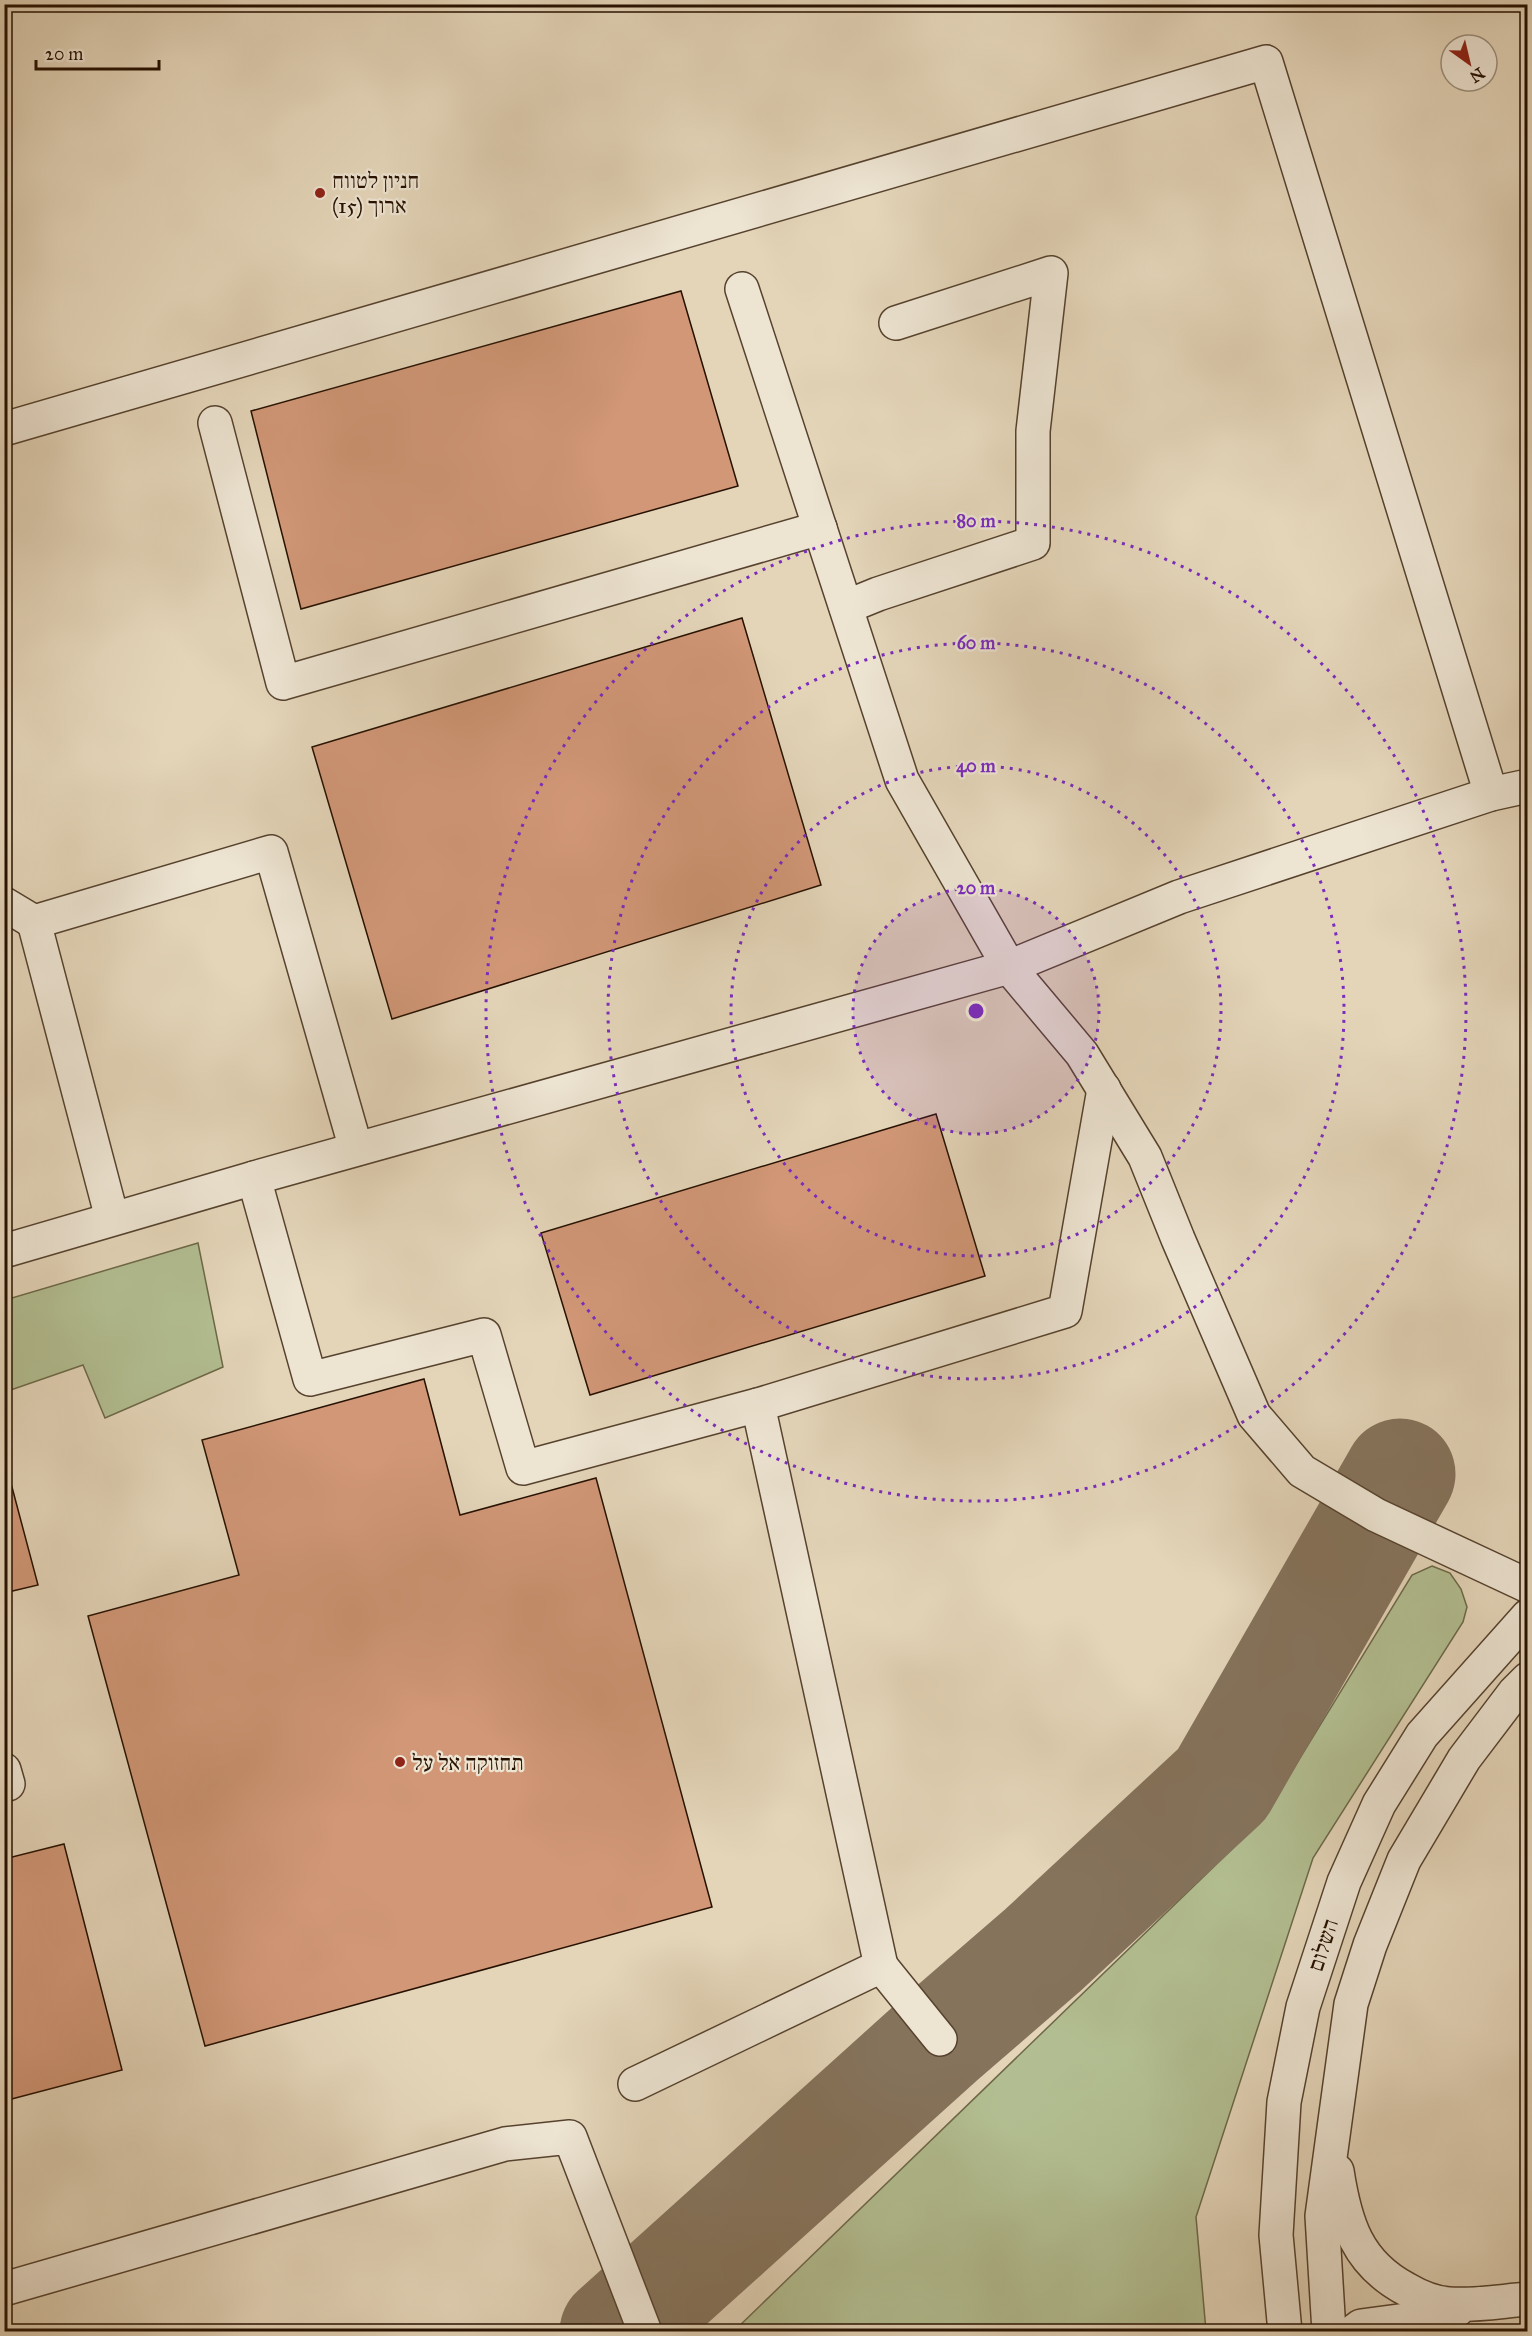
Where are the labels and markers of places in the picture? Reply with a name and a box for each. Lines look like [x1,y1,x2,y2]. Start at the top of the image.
place label: חניון לטווח ארוך (15) [332,167,419,219]
marker: חניון לטווח ארוך (15) [313,186,327,200]
centre of rings [966,1001,986,1021]
place label: תחזוקה אל על [412,1749,524,1776]
marker: תחזוקה אל על [393,1755,407,1769]

